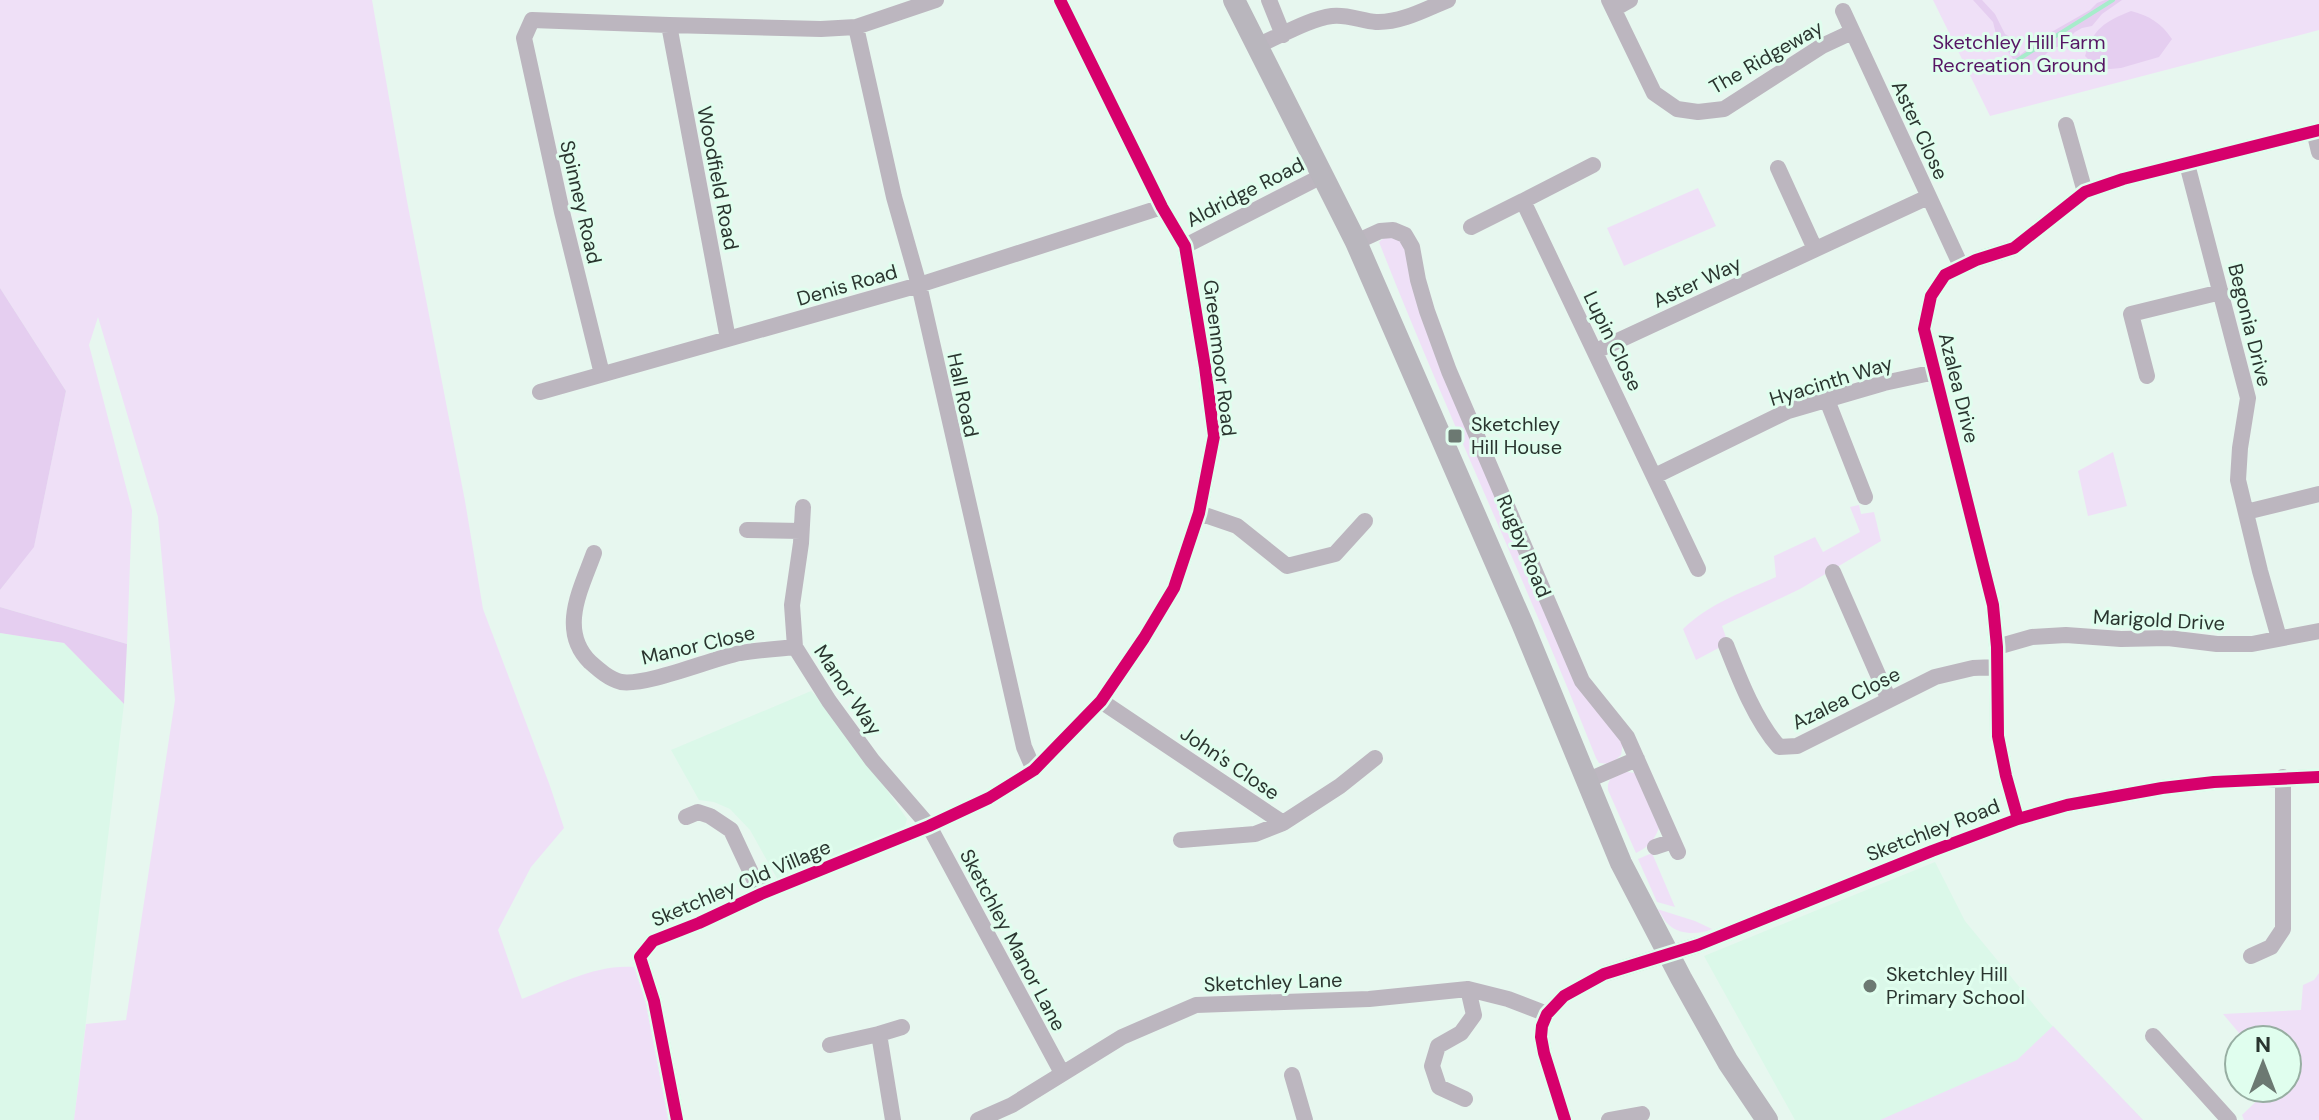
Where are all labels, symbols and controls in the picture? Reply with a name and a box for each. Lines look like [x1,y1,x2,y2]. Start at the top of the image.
street label: The Ridgeway [1705,14,1827,100]
park label: Sketchley Hill Farm Recreation Ground [1932,29,2106,78]
street label: Aster Close [1886,76,1954,184]
street label: Woodfield Road [691,104,745,252]
street label: Spinney Road [554,138,608,266]
street label: Aldridge Road [1182,151,1308,233]
street label: Aster Way [1649,250,1745,314]
street label: Denis Road [794,258,900,312]
street label: Begonia Drive [2222,261,2278,389]
street label: Greenmoor Road [1198,278,1242,438]
street label: Lupin Close [1578,287,1648,395]
street label: Azalea Drive [1933,330,1985,446]
street label: Hyacinth Way [1766,350,1896,412]
street label: Hall Road [941,351,985,439]
place label: Sketchley Hill House [1471,411,1562,460]
marker: Sketchley Hill House [1446,427,1464,445]
street label: Rugby Road [1491,491,1557,601]
street label: Marigold Drive [2092,604,2226,636]
street label: Manor Close [639,619,757,671]
street label: Manor Way [808,640,888,740]
street label: Azalea Close [1788,661,1904,735]
street label: John's Close [1175,720,1285,806]
street label: Sketchley Road [1863,793,2003,867]
street label: Sketchley Old Village [647,833,835,933]
street label: Sketchley Manor Lane [954,845,1072,1035]
place label: Sketchley Hill Primary School [1886,961,2025,1010]
street label: Sketchley Lane [1203,967,1343,997]
marker: Sketchley Hill Primary School [1861,977,1879,995]
north arrow [2223,1024,2303,1104]
text: N [2255,1030,2271,1059]

